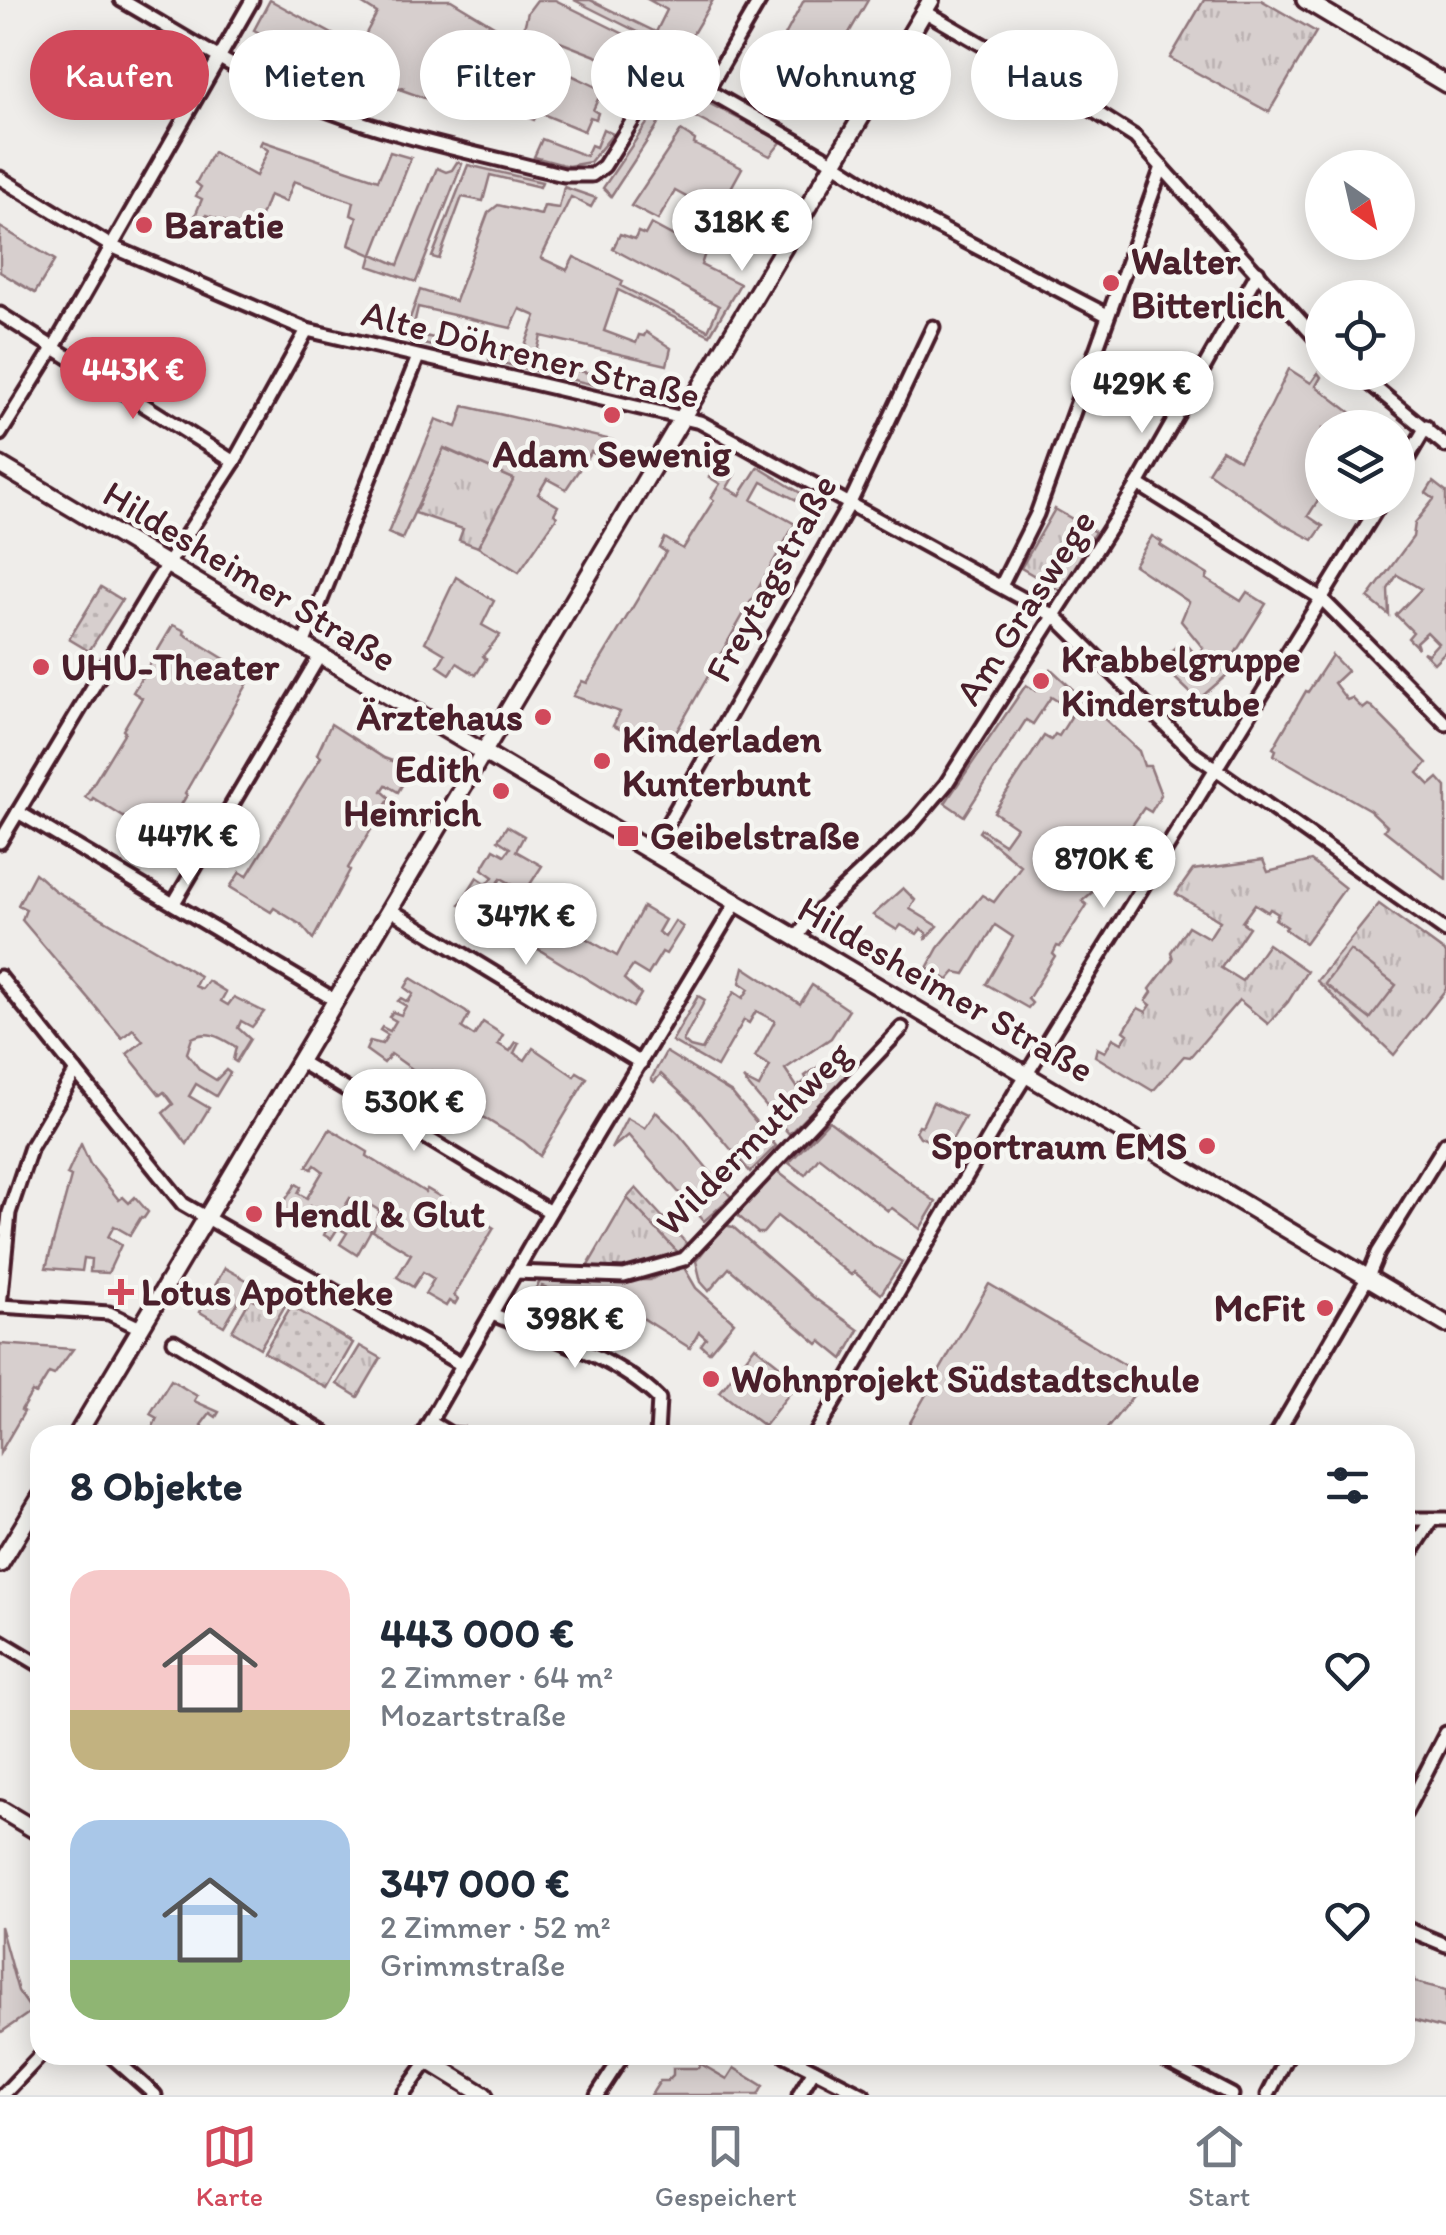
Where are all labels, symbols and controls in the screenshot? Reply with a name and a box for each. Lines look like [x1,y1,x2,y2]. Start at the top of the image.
chip: Kaufen [30,30,209,120]
chip: Mieten [229,30,400,120]
chip: Filter [420,30,571,120]
chip: Neu [591,30,720,120]
chip: Wohnung [740,30,951,120]
chip: Haus [971,30,1118,120]
north arrow [1305,150,1415,260]
map controls [1305,150,1415,520]
pin: 318K € [661,189,823,274]
place label: Baratie [164,202,284,248]
text: 318K € [694,202,790,240]
marker: Baratie [133,214,155,236]
place label: Walter Bitterlich [1131,238,1285,328]
marker: Walter Bitterlich [1100,272,1122,294]
button: locate [1305,280,1415,390]
street label: Alte Döhrener Straße [357,290,705,418]
pin: 443K € [52,337,214,422]
text: 443K € [82,350,184,388]
pin: 429K € [1061,351,1223,436]
text: 429K € [1093,364,1191,402]
marker: Adam Sewenig [601,404,623,426]
button: layers [1305,410,1415,520]
place label: Adam Sewenig [493,431,732,477]
street label: Freytagstraße [695,466,847,690]
street label: Hildesheimer Straße [95,470,405,682]
street label: Am Graswege [945,501,1105,713]
place label: Krabbelgruppe Kinderstube [1061,636,1301,726]
place label: UHU-Theater [61,644,280,690]
marker: UHU-Theater [30,656,52,678]
marker: Krabbelgruppe Kinderstube [1030,670,1052,692]
place label: Ärztehaus [357,694,523,740]
marker: Ärztehaus [532,706,554,728]
place label: Kinderladen Kunterbunt [622,716,822,806]
place label: Edith Heinrich [343,746,482,836]
marker: Kinderladen Kunterbunt [591,750,613,772]
marker: Edith Heinrich [490,780,512,802]
pin: 447K € [107,803,269,888]
place label: Geibelstraße [650,813,860,859]
text: 447K € [138,816,238,854]
marker: Geibelstraße [615,823,641,849]
pin: 870K € [1023,826,1185,911]
text: 870K € [1054,839,1154,877]
pin: 347K € [445,883,607,968]
street label: Hildesheimer Straße [790,886,1102,1092]
text: 347K € [477,896,575,934]
street label: Wildermuthweg [646,1030,861,1245]
pin: 530K € [333,1069,495,1154]
text: 530K € [364,1082,464,1120]
place label: Sportraum EMS [931,1123,1187,1169]
marker: Sportraum EMS [1196,1135,1218,1157]
place label: Hendl & Glut [274,1191,486,1237]
marker: Hendl & Glut [243,1203,265,1225]
place label: Lotus Apotheke [141,1269,393,1315]
marker: Lotus Apotheke [110,1281,132,1303]
place label: McFit [1214,1285,1306,1331]
pin: 398K € [494,1286,656,1371]
marker: McFit [1314,1297,1336,1319]
text: 398K € [526,1299,624,1337]
place label: Wohnprojekt Südstadtschule [731,1356,1200,1402]
marker: Wohnprojekt Südstadtschule [700,1368,722,1390]
icon: filters [1320,1458,1375,1513]
text: 8 Objekte [70,1460,243,1511]
text: 443 000 € [380,1607,574,1658]
icon: home [150,1610,270,1730]
icon: heart [1320,1643,1375,1698]
text: 2 Zimmer · 64 m² [380,1658,613,1696]
text: Mozartstraße [380,1696,566,1734]
text: 347 000 € [380,1857,569,1908]
icon: home [150,1860,270,1980]
icon: heart [1320,1893,1375,1948]
text: 2 Zimmer · 52 m² [380,1908,611,1946]
text: Grimmstraße [380,1946,565,1984]
tab: Karte [196,2119,263,2213]
tab: Gespeichert [655,2119,797,2213]
tab: Start [1188,2119,1250,2213]

